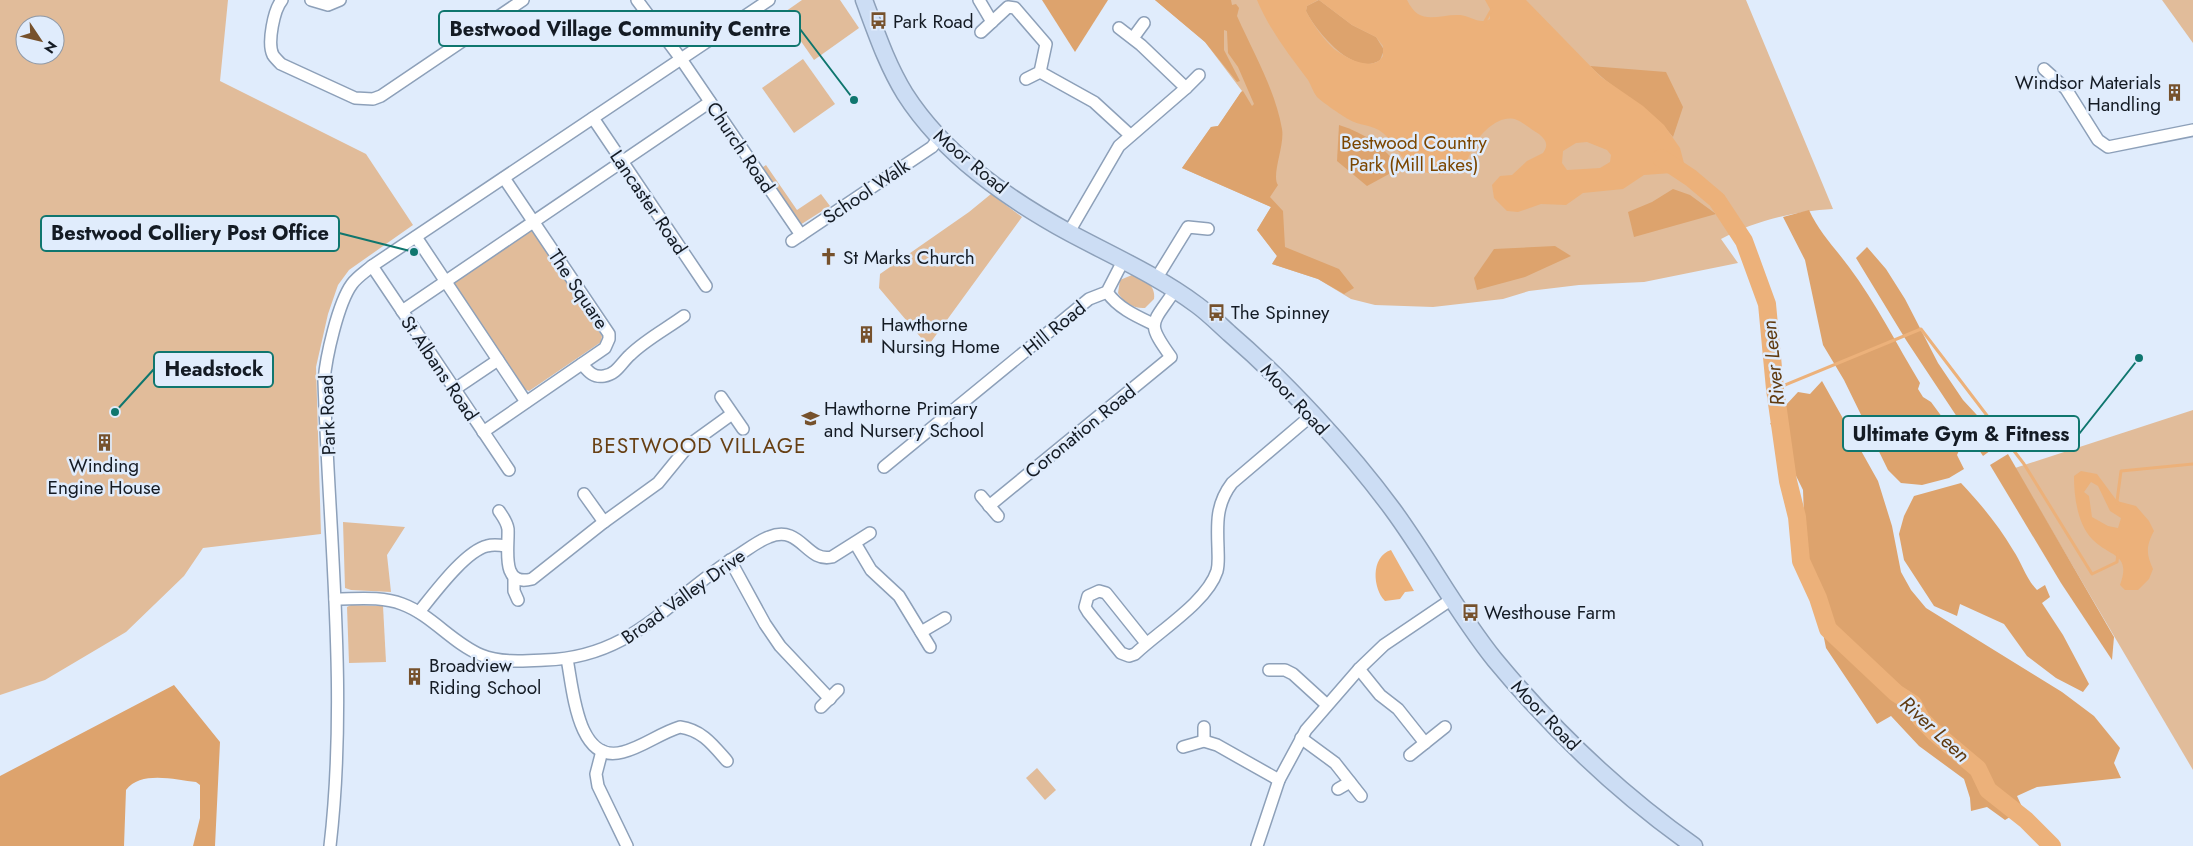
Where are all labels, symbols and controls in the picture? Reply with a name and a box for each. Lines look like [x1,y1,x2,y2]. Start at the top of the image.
place label: Park Road [893,8,974,35]
callout: Bestwood Village Community Centre [439,11,800,46]
bus stop icon: Park Road [869,11,889,31]
north arrow [15,15,65,65]
text: Bestwood Village Community Centre [449,15,791,44]
text: N [39,37,62,58]
place label: Windsor Materials Handling [2015,69,2161,118]
building icon: Windsor Materials Handling [2165,83,2185,103]
street label: Church Road [700,96,781,198]
street label: Moor Road [928,122,1014,200]
park label: Bestwood Country Park (Mill Lakes) [1341,129,1488,178]
street label: Lancaster Road [604,145,694,260]
street label: School Walk [818,152,915,230]
callout: Bestwood Colliery Post Office [41,216,339,251]
text: Bestwood Colliery Post Office [51,219,329,248]
street label: The Square [542,244,615,335]
place label: St Marks Church [843,244,975,271]
church icon: St Marks Church [819,247,839,267]
street label: Hill Road [1017,295,1092,362]
place label: The Spinney [1231,299,1330,326]
bus stop icon: The Spinney [1207,302,1227,322]
street label: St Albans Road [394,310,485,426]
place label: Hawthorne Nursing Home [881,311,1000,360]
water label: River Leen [1755,319,1792,407]
building icon: Hawthorne Nursing Home [857,325,877,345]
callout: Headstock [154,352,273,387]
text: Headstock [165,355,264,384]
street label: Moor Road [1254,357,1335,441]
street label: Park Road [313,374,342,456]
street label: Coronation Road [1019,378,1142,485]
place label: Hawthorne Primary and Nursery School [824,395,984,444]
school or university icon: Hawthorne Primary and Nursery School [800,409,820,429]
callout: Ultimate Gym & Fitness [1843,416,2079,451]
text: Ultimate Gym & Fitness [1853,420,2069,449]
district label: BESTWOOD VILLAGE [592,431,807,461]
building icon: Winding Engine House [94,432,114,452]
place label: Winding Engine House [47,452,161,501]
street label: Broad Valley Drive [616,542,751,651]
place label: Westhouse Farm [1484,599,1616,626]
bus stop icon: Westhouse Farm [1460,602,1480,622]
place label: Broadview Riding School [429,652,541,701]
building icon: Broadview Riding School [405,666,425,686]
street label: Moor Road [1505,674,1586,757]
water label: River Leen [1893,690,1976,769]

